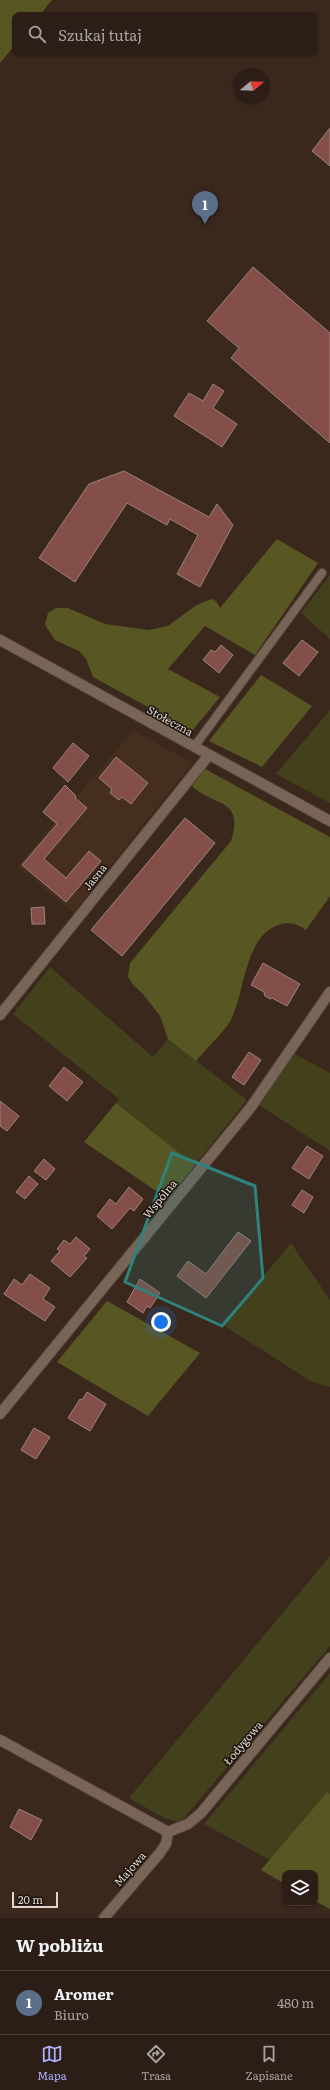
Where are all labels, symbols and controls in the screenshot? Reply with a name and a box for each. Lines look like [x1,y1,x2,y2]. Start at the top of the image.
search box [12,12,318,56]
icon: search [26,23,48,45]
text: Szukaj tutaj [58,23,142,46]
north arrow [234,68,270,104]
pin: 1 [192,191,218,224]
street label: Stołeczna [145,701,196,739]
street label: Jasna [79,860,110,893]
street label: Wspólna [138,1175,180,1221]
your location [151,1312,171,1332]
street label: Łodygowa [219,1717,266,1768]
street label: Majowa [110,1847,149,1889]
map controls [282,1870,318,1906]
button: layers [282,1870,318,1906]
scale bar [12,1890,58,1909]
text: 20 m [18,1891,43,1907]
text: W pobliżu [16,1932,104,1957]
text: Aromer [54,1982,114,2005]
text: 1 [26,1993,32,2012]
text: 480 m [277,1993,314,2012]
text: Biuro [54,2005,89,2024]
tab: Mapa [37,2043,67,2083]
tab: Trasa [141,2043,171,2083]
tab: Zapisane [246,2043,293,2083]

